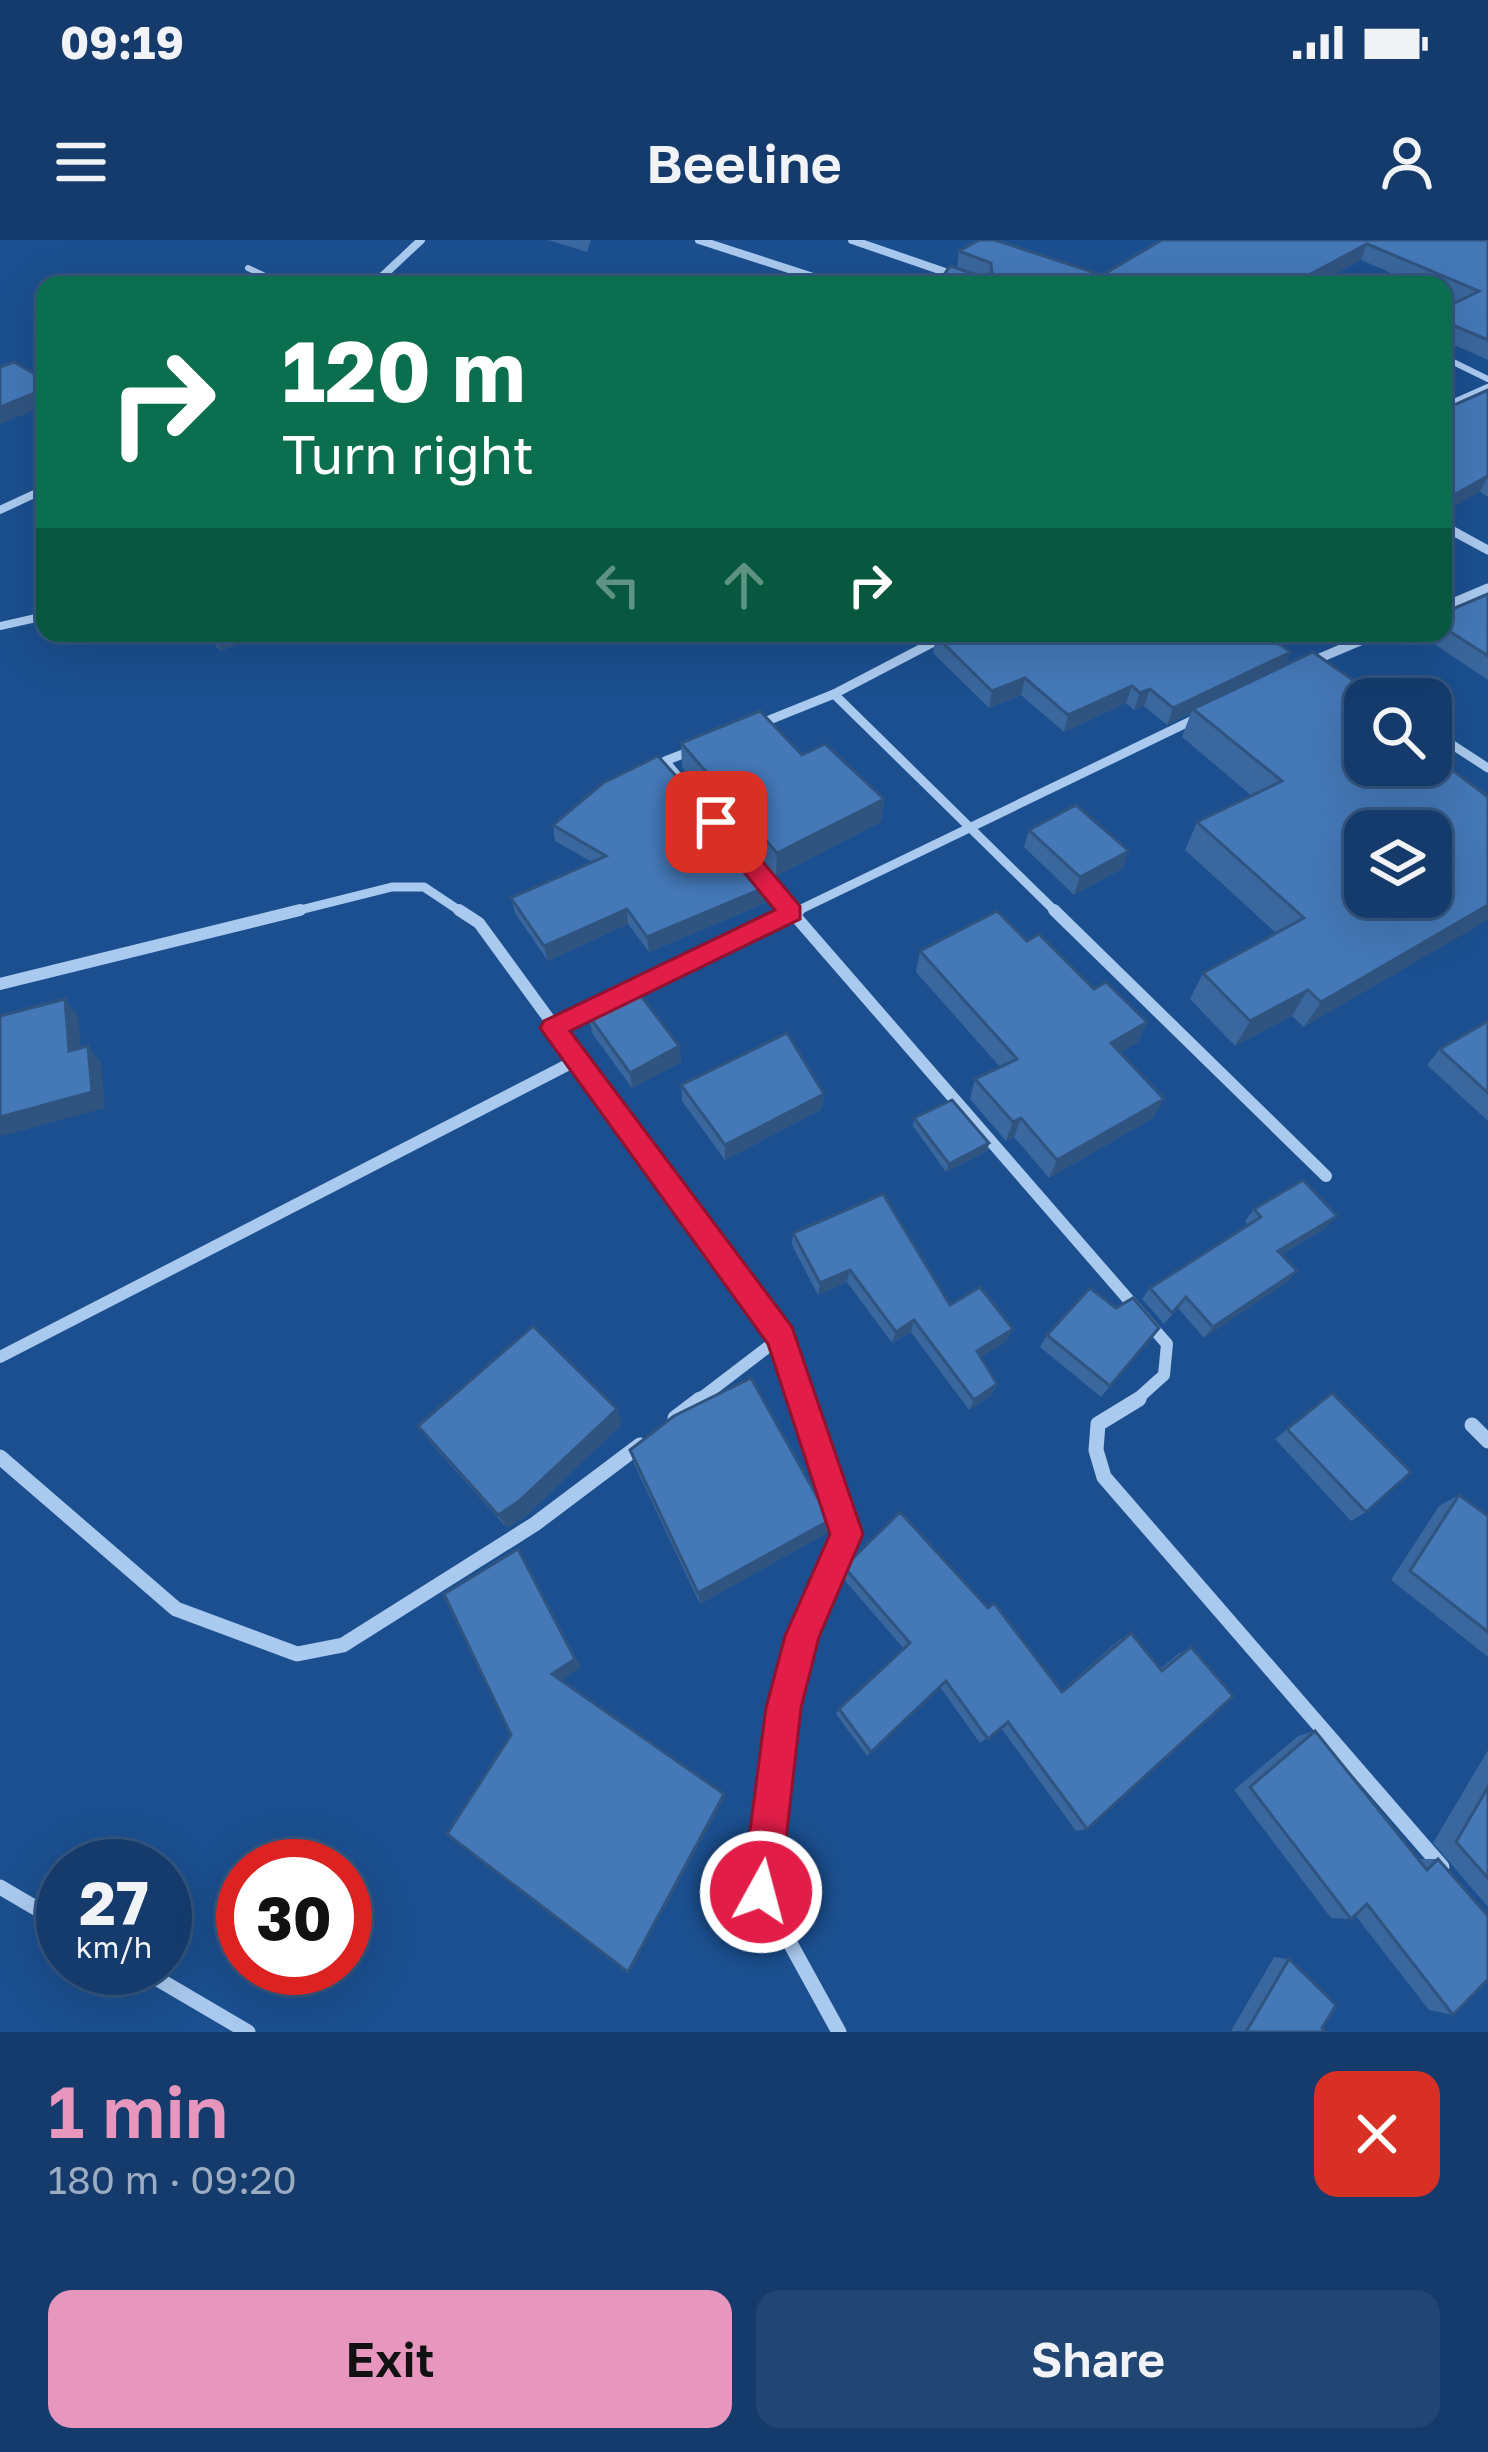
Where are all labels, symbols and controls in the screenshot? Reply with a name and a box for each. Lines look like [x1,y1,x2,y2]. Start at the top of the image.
text: 09:19 [60,15,184,69]
icon: menu [48,129,114,195]
icon: person [1374,129,1440,195]
text: Beeline [646,130,842,195]
text: 120 m [282,320,526,420]
icon: right [84,324,240,480]
text: Turn right [282,421,534,486]
icon: left [585,552,651,618]
icon: ahead [711,552,777,618]
icon: right [837,552,903,618]
map controls [1344,678,1452,918]
button: search [1344,678,1452,786]
pin [665,771,767,873]
icon: arrive [683,789,749,855]
button: layers [1344,810,1452,918]
position arrow [698,1829,824,1955]
speed limit sign: 30 [216,1839,372,1995]
text: 27 [79,1866,149,1938]
text: km/h [76,1929,152,1965]
text: 1 min [48,2067,228,2154]
button: close [1314,2071,1440,2197]
text: 180 m · 09:20 [48,2156,297,2203]
button: Exit [48,2290,732,2428]
button: Share [756,2290,1440,2428]

